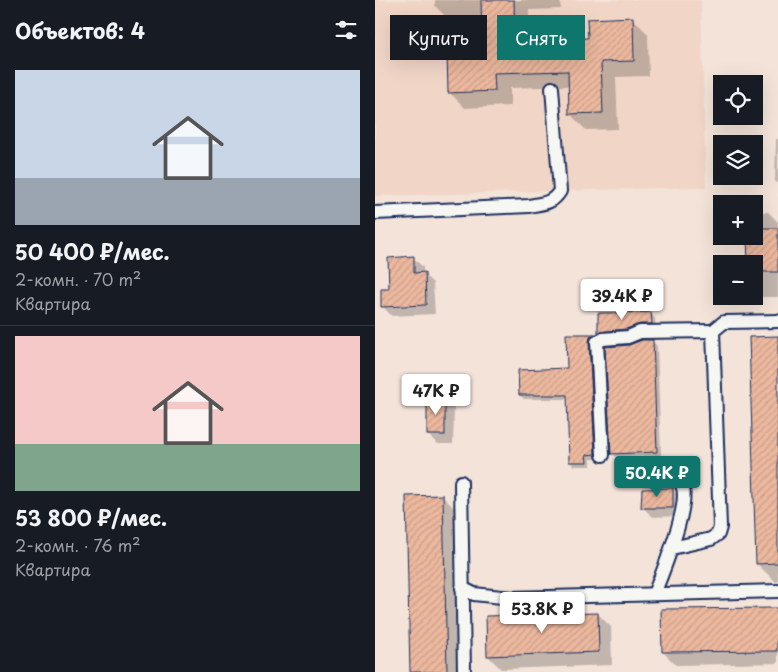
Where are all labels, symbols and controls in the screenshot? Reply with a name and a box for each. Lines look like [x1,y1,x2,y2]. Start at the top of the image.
text: Объектов: 4 [15,14,145,46]
chip: Купить [390,15,487,60]
chip: Снять [497,15,585,60]
icon: filters [332,16,360,44]
map controls [713,75,763,305]
button: locate [713,75,763,125]
icon: home [143,103,233,193]
button: layers [713,135,763,185]
button: + [713,195,763,245]
text: 50 400 ₽/мес. [15,235,169,267]
button: − [713,255,763,305]
text: 2-комн. · 70 m² [15,267,141,291]
pin: 39.4K ₽ [576,278,668,321]
text: 39.4K ₽ [591,283,653,307]
text: Квартира [15,291,90,315]
icon: home [143,368,233,458]
pin: 47K ₽ [401,374,471,416]
text: 47K ₽ [412,378,460,402]
pin: 50.4K ₽ [611,456,703,498]
text: 50.4K ₽ [625,460,689,484]
text: 53 800 ₽/мес. [15,501,167,533]
text: 2-комн. · 76 m² [15,533,140,557]
text: Квартира [15,557,90,581]
pin: 53.8K ₽ [496,592,588,634]
text: 53.8K ₽ [511,596,573,620]

